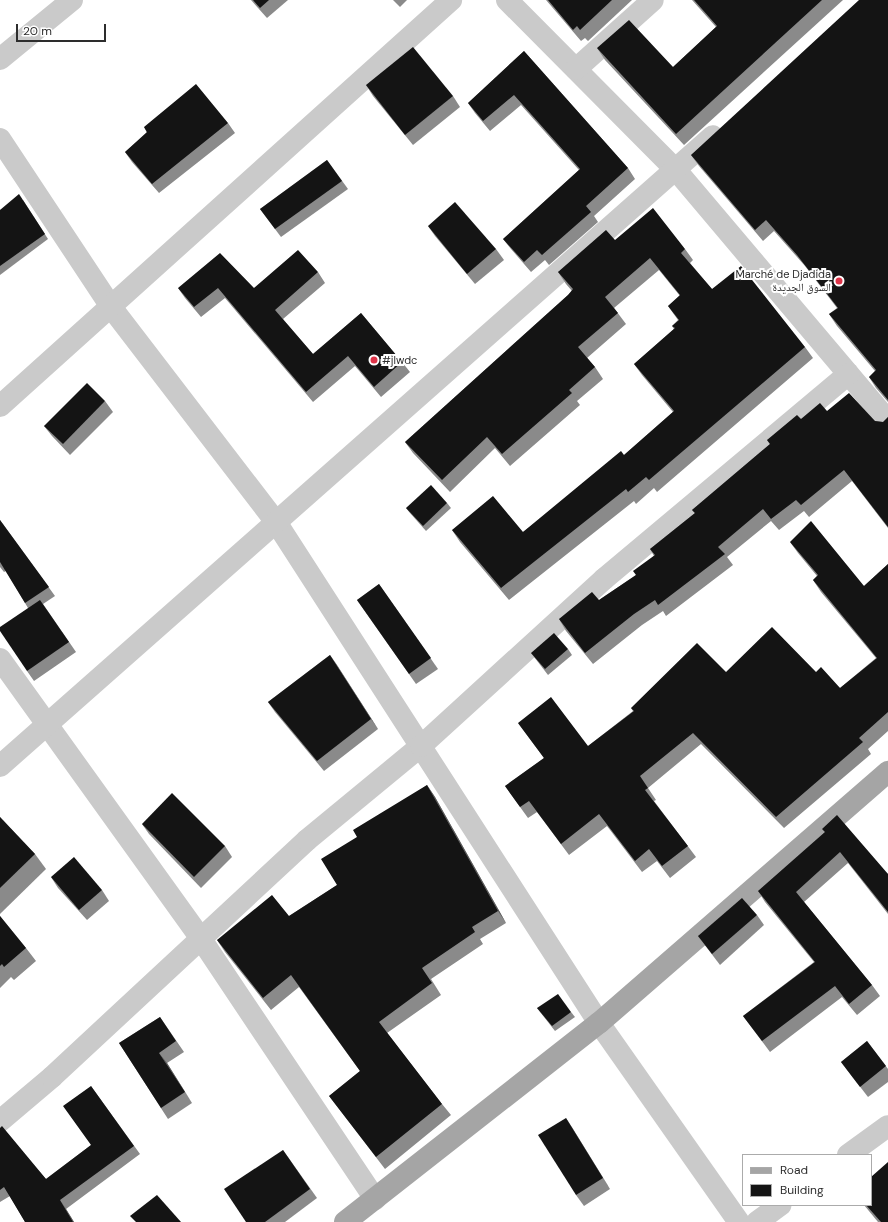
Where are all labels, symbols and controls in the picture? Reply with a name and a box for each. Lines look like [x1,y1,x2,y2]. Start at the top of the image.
scale bar [18,16,108,42]
text: 20 m [23,23,52,39]
place label: Marché de Djadida السوق الجديدة [735,268,831,294]
marker: Marché de Djadida السوق الجديدة [834,276,844,286]
place label: #jlwdc [382,353,417,367]
marker: #jlwdc [369,355,379,365]
legend [742,1154,872,1206]
text: Road [780,1162,808,1178]
text: Building [780,1182,824,1198]

